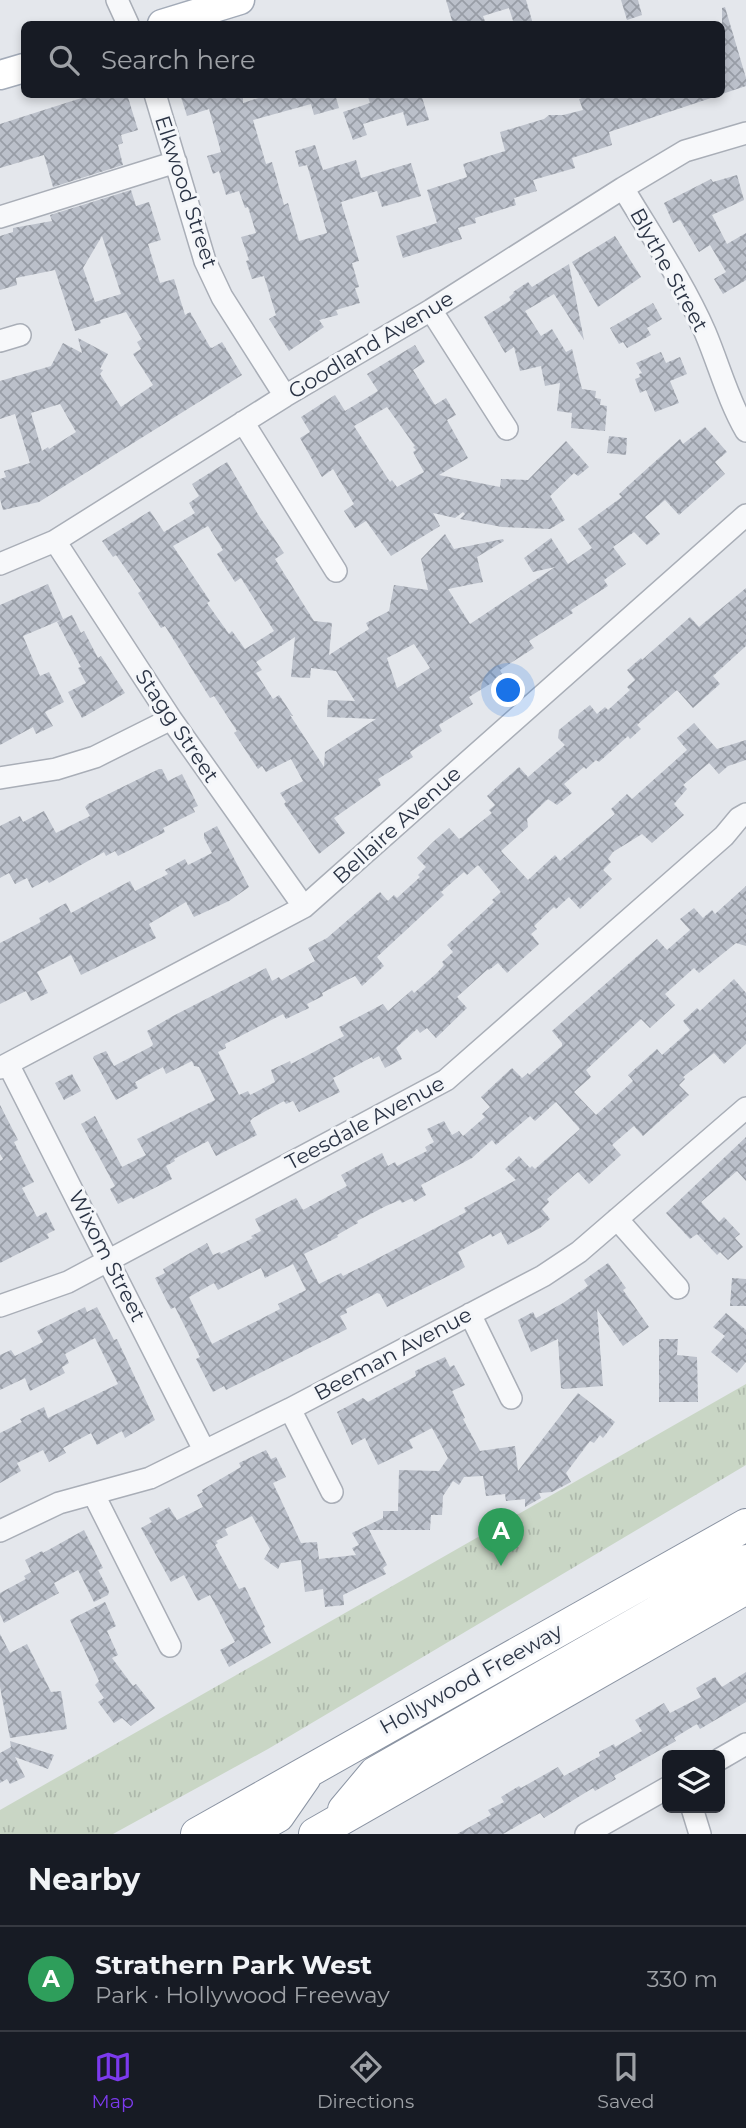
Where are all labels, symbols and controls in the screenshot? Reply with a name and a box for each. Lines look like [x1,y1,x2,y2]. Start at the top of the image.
search box [21,21,725,98]
icon: search [45,41,83,79]
text: Search here [101,44,256,76]
street label: Elkwood Street [150,112,223,272]
street label: Blythe Street [625,204,714,336]
street label: Goodland Avenue [284,285,458,404]
street label: Stagg Street [130,664,224,787]
your location [491,673,525,707]
street label: Bellaire Avenue [328,761,466,889]
street label: Teesdale Avenue [281,1070,448,1175]
street label: Wixom Street [64,1186,151,1326]
street label: Beeman Avenue [310,1301,476,1406]
pin: A [478,1508,524,1566]
street label: Hollywood Freeway [375,1618,567,1739]
map controls [662,1750,725,1813]
button: layers [662,1750,725,1813]
text: Nearby [28,1861,140,1898]
text: Strathern Park West [95,1949,372,1981]
text: A [42,1965,60,1993]
text: 330 m [647,1965,718,1993]
text: Park · Hollywood Freeway [95,1981,390,2009]
tab: Map [92,2048,134,2113]
tab: Directions [317,2048,414,2113]
tab: Saved [597,2048,654,2113]

